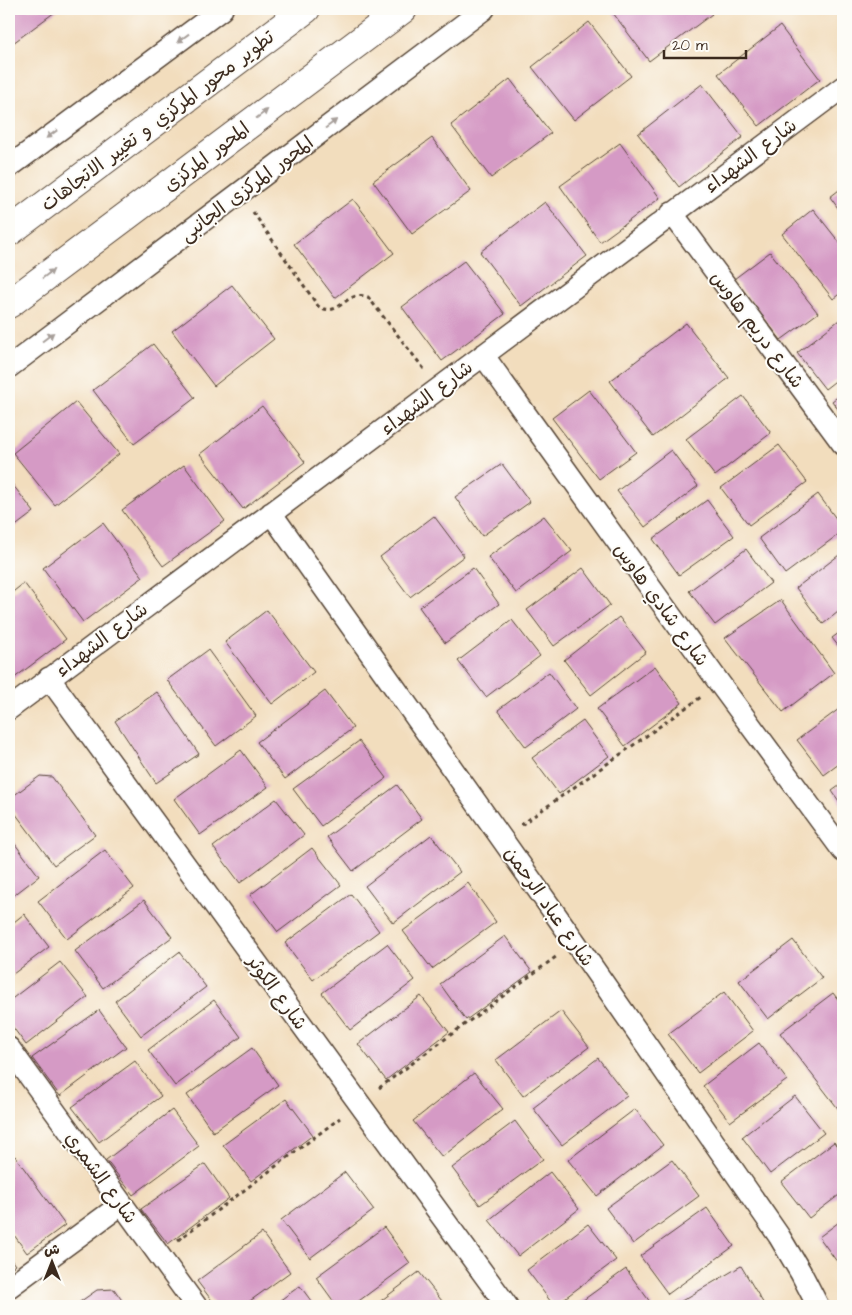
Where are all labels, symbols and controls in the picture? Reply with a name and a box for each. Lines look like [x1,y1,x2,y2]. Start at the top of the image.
street label: تطوير محور المركزي و تغيير الاتجاهات [35,24,281,218]
scale bar [664,28,747,60]
one-way arrow [176,33,190,43]
text: 20 m [672,35,708,56]
one-way arrow [255,109,269,119]
street label: شارع الشهداء [699,112,803,200]
street label: المحور المركزى [158,116,256,199]
one-way arrow [324,119,338,129]
one-way arrow [46,129,59,139]
street label: المحور المركزى الجانبى [174,130,319,249]
street label: شارع دريم هاوس [704,266,810,394]
one-way arrow [41,269,54,280]
one-way arrow [41,332,54,343]
street label: شارع الشهداء [375,354,479,442]
street label: شارع شادي هاوس [607,538,715,672]
street label: شارع الشهداء [50,596,154,684]
street label: شارع عباد الرحمن [497,841,600,972]
street label: شارع الكوثر [239,948,313,1036]
street label: شارع الشمري [58,1126,143,1230]
north arrow [28,1238,78,1288]
text: ش [44,1240,60,1260]

